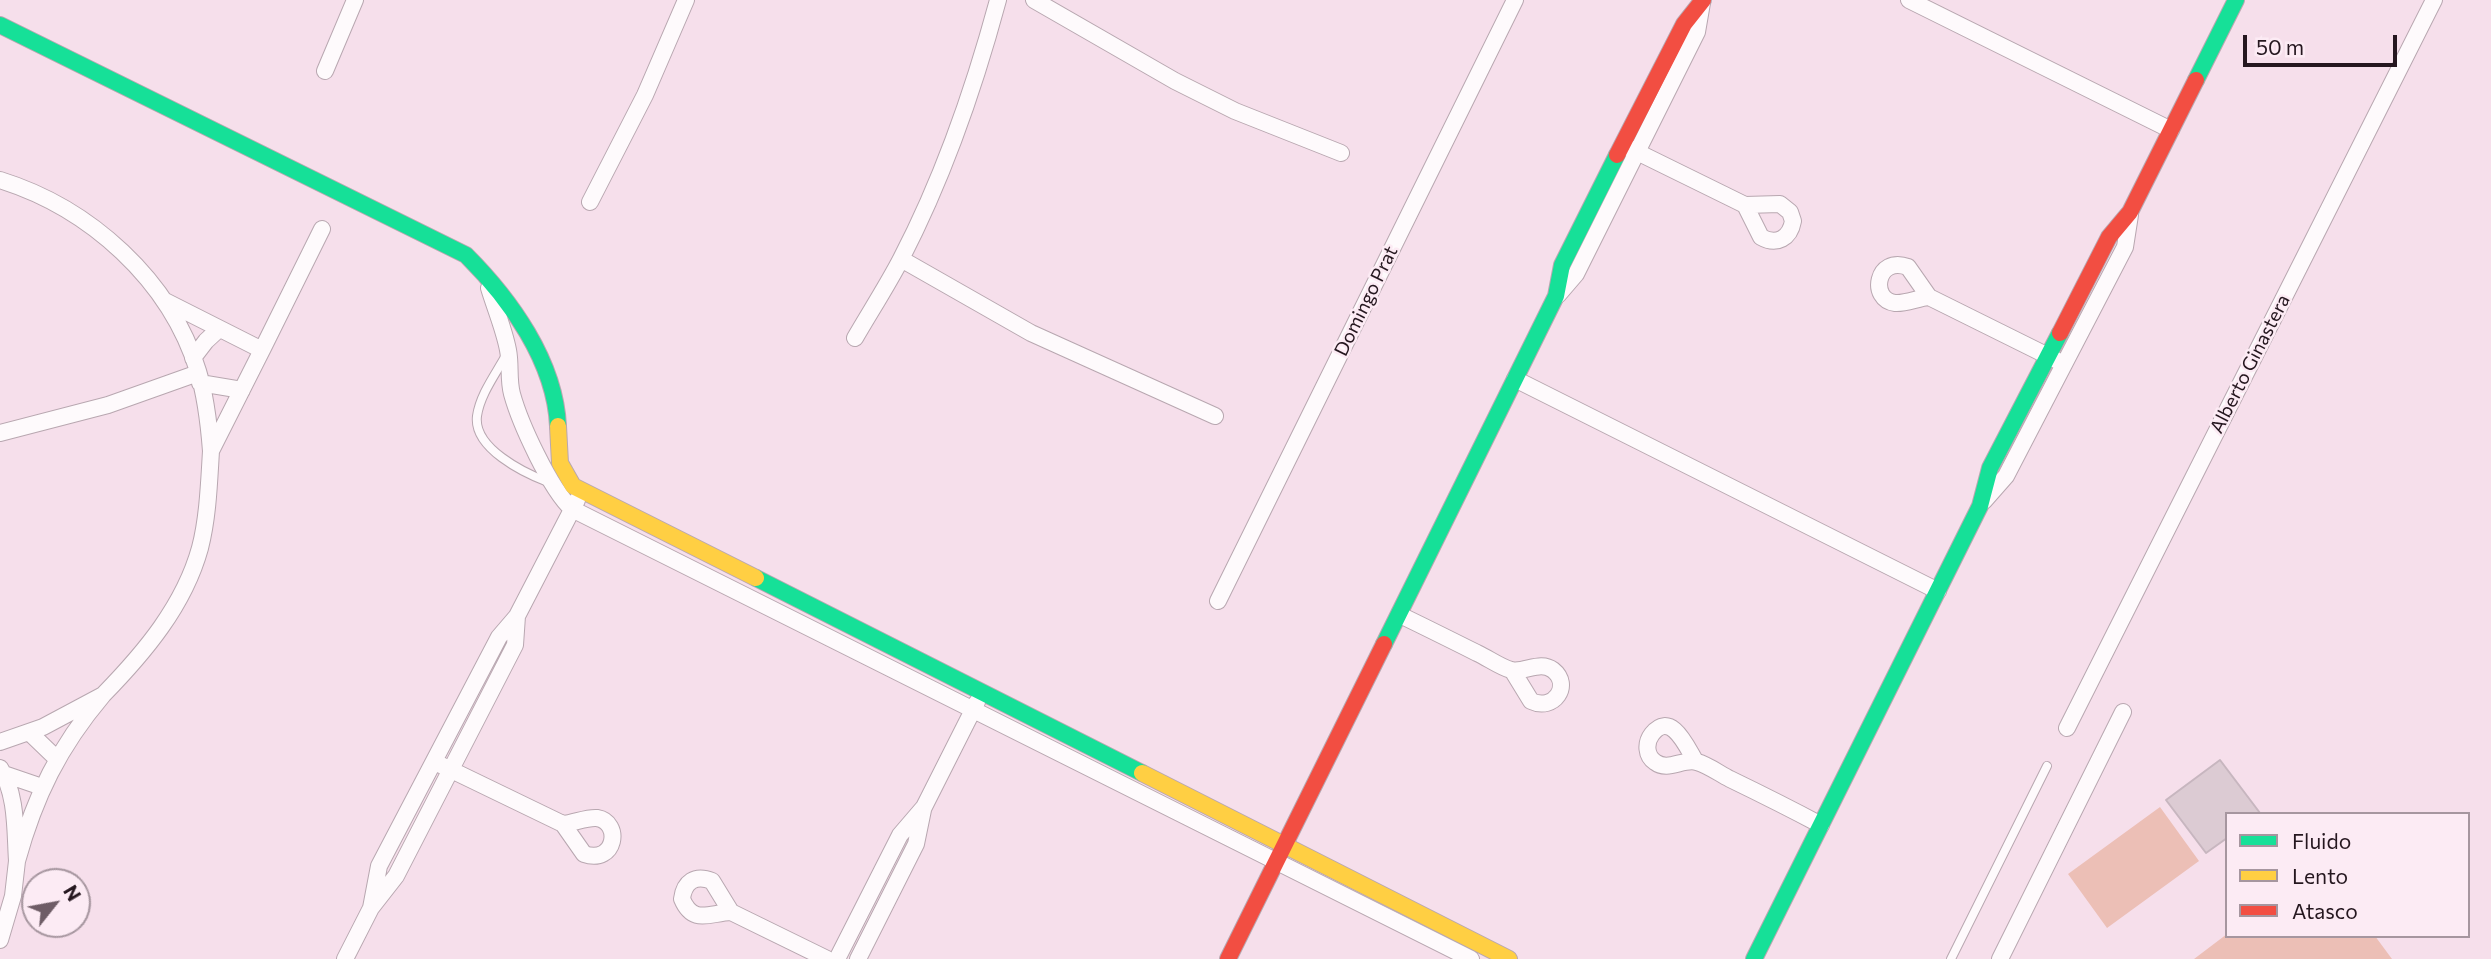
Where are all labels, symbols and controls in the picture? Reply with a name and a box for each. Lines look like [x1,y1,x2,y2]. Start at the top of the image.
scale bar [2246,21,2400,65]
text: 50 m [2256,34,2304,59]
street label: Domingo Prat [1329,242,1403,360]
street label: Alberto Ginastera [2205,291,2295,437]
legend [2225,812,2470,938]
text: Fluido [2292,828,2351,853]
text: Lento [2292,863,2348,888]
north arrow [21,868,91,938]
text: N [59,881,86,905]
text: Atasco [2292,898,2358,923]

